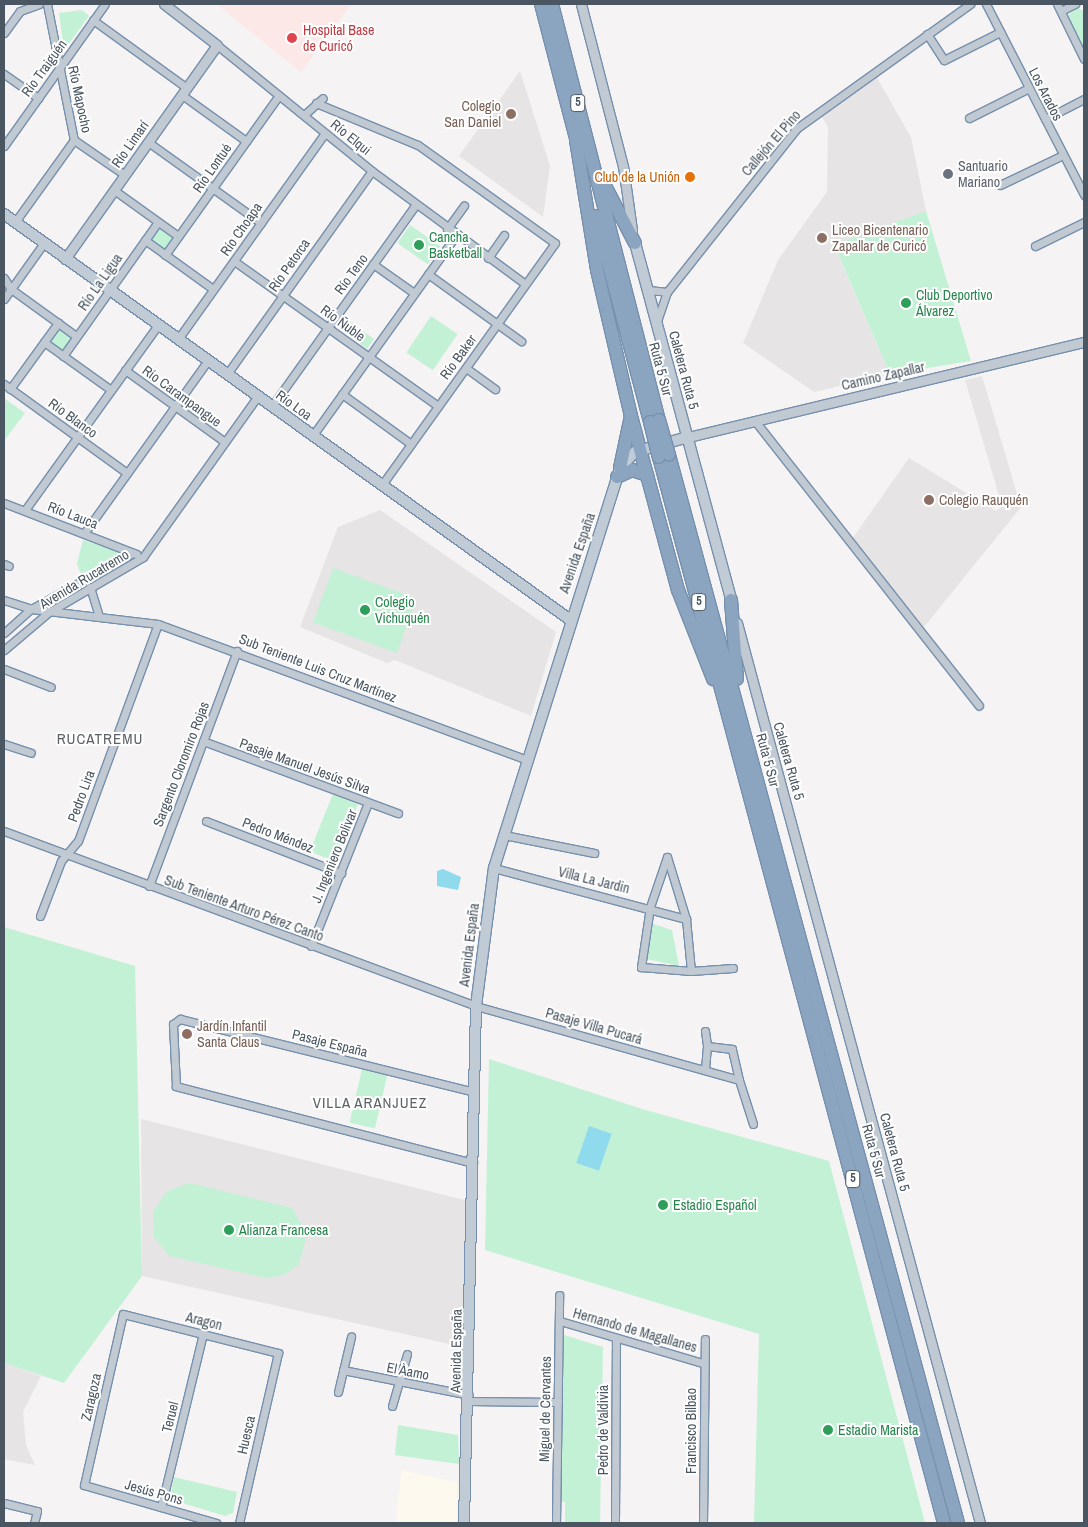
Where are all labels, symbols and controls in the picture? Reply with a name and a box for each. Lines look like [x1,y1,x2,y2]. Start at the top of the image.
place label: Hospital Base de Curicó [303,22,374,54]
marker: Hospital Base de Curicó [285,31,299,45]
street label: Río Traiguén [18,36,70,100]
street label: Río Mapocho [65,64,95,134]
street label: Los Arados [1025,64,1067,124]
road number: 5 [569,94,587,112]
place label: Colegio San Daniel [444,98,501,130]
street label: Callejón El Pino [738,107,804,179]
marker: Colegio San Daniel [505,108,517,120]
street label: Río Elqui [327,116,375,158]
street label: Río Limarí [108,117,152,171]
street label: Río Lontué [189,140,235,196]
place label: Santuario Mariano [958,158,1008,190]
marker: Santuario Mariano [942,168,954,180]
place label: Club de la Unión [594,169,680,185]
marker: Club de la Unión [684,171,696,183]
street label: Río Choapa [217,199,265,259]
place label: Liceo Bicentenario Zapallar de Curicó [832,222,928,254]
place label: Cancha Basketball [429,229,482,262]
marker: Liceo Bicentenario Zapallar de Curicó [816,232,828,244]
street label: Río Petorca [265,235,313,295]
marker: Cancha Basketball [413,239,425,251]
street label: Río La Ligua [74,250,126,314]
street label: Río Teno [331,250,371,298]
place label: Club Deportivo Álvarez [916,287,993,320]
marker: Club Deportivo Álvarez [900,297,912,309]
street label: Río Ñuble [317,301,369,345]
street label: Caletera Ruta 5 [665,329,703,411]
street label: Río Baker [436,331,480,383]
street label: Ruta 5 Sur [646,340,676,398]
street label: Camino Zapallar [840,358,926,394]
street label: Río Carampangue [139,362,225,430]
street label: Río Loa [273,386,315,424]
street label: Río Blanco [45,395,101,441]
place label: Colegio Rauquén [939,492,1028,508]
marker: Colegio Rauquén [923,494,935,506]
street label: Río Lauca [46,498,100,532]
street label: Avenida España [555,511,599,595]
street label: Avenida Rucatremo [36,546,132,612]
road number: 5 [690,592,708,612]
place label: Colegio Vichuquén [375,594,430,626]
marker: Colegio Vichuquén [359,604,371,616]
street label: Sub Teniente Luis Cruz Martínez [237,630,399,706]
street label: Sargento Cloromiro Rojas [149,699,213,829]
street label: Caletera Ruta 5 [770,720,808,802]
district label: RUCATREMU [56,730,144,748]
street label: Ruta 5 Sur [753,731,783,789]
street label: Pasaje Manuel Jesús Silva [237,735,373,797]
street label: Pedro Lira [64,768,98,824]
street label: J. Ingeniero Bolivar [308,807,360,905]
street label: Pedro Méndez [240,814,316,856]
street label: Villa La Jardin [556,863,632,897]
street label: Sub Teniente Arturo Pérez Canto [162,871,326,945]
street label: Avenida España [456,902,482,988]
street label: Pasaje Villa Pucará [544,1004,644,1048]
place label: Jardín Infantil Santa Claus [197,1018,267,1050]
street label: Pasaje España [291,1026,369,1060]
marker: Jardín Infantil Santa Claus [181,1028,193,1040]
district label: VILLA ARANJUEZ [310,1094,430,1112]
street label: Caletera Ruta 5 [876,1111,914,1193]
street label: Ruta 5 Sur [859,1122,889,1180]
road number: 5 [844,1170,862,1188]
place label: Estadio Español [673,1197,757,1213]
marker: Estadio Español [657,1199,669,1211]
place label: Alianza Francesa [239,1222,328,1238]
marker: Alianza Francesa [223,1224,235,1236]
street label: Hernando de Magallanes [571,1304,699,1356]
street label: Aragon [184,1308,224,1334]
street label: Avenida España [447,1309,465,1393]
street label: Miguel de Cervantes [536,1356,554,1462]
street label: El Àamo [385,1359,431,1383]
street label: Zaragoza [77,1371,105,1423]
street label: Pedro de Valdivia [595,1385,611,1475]
street label: Francisco Bilbao [683,1388,699,1474]
street label: Teruel [158,1400,182,1434]
street label: Huesca [233,1414,259,1456]
place label: Estadio Marista [838,1422,918,1438]
marker: Estadio Marista [822,1424,834,1436]
street label: Jesús Pons [123,1476,185,1508]

